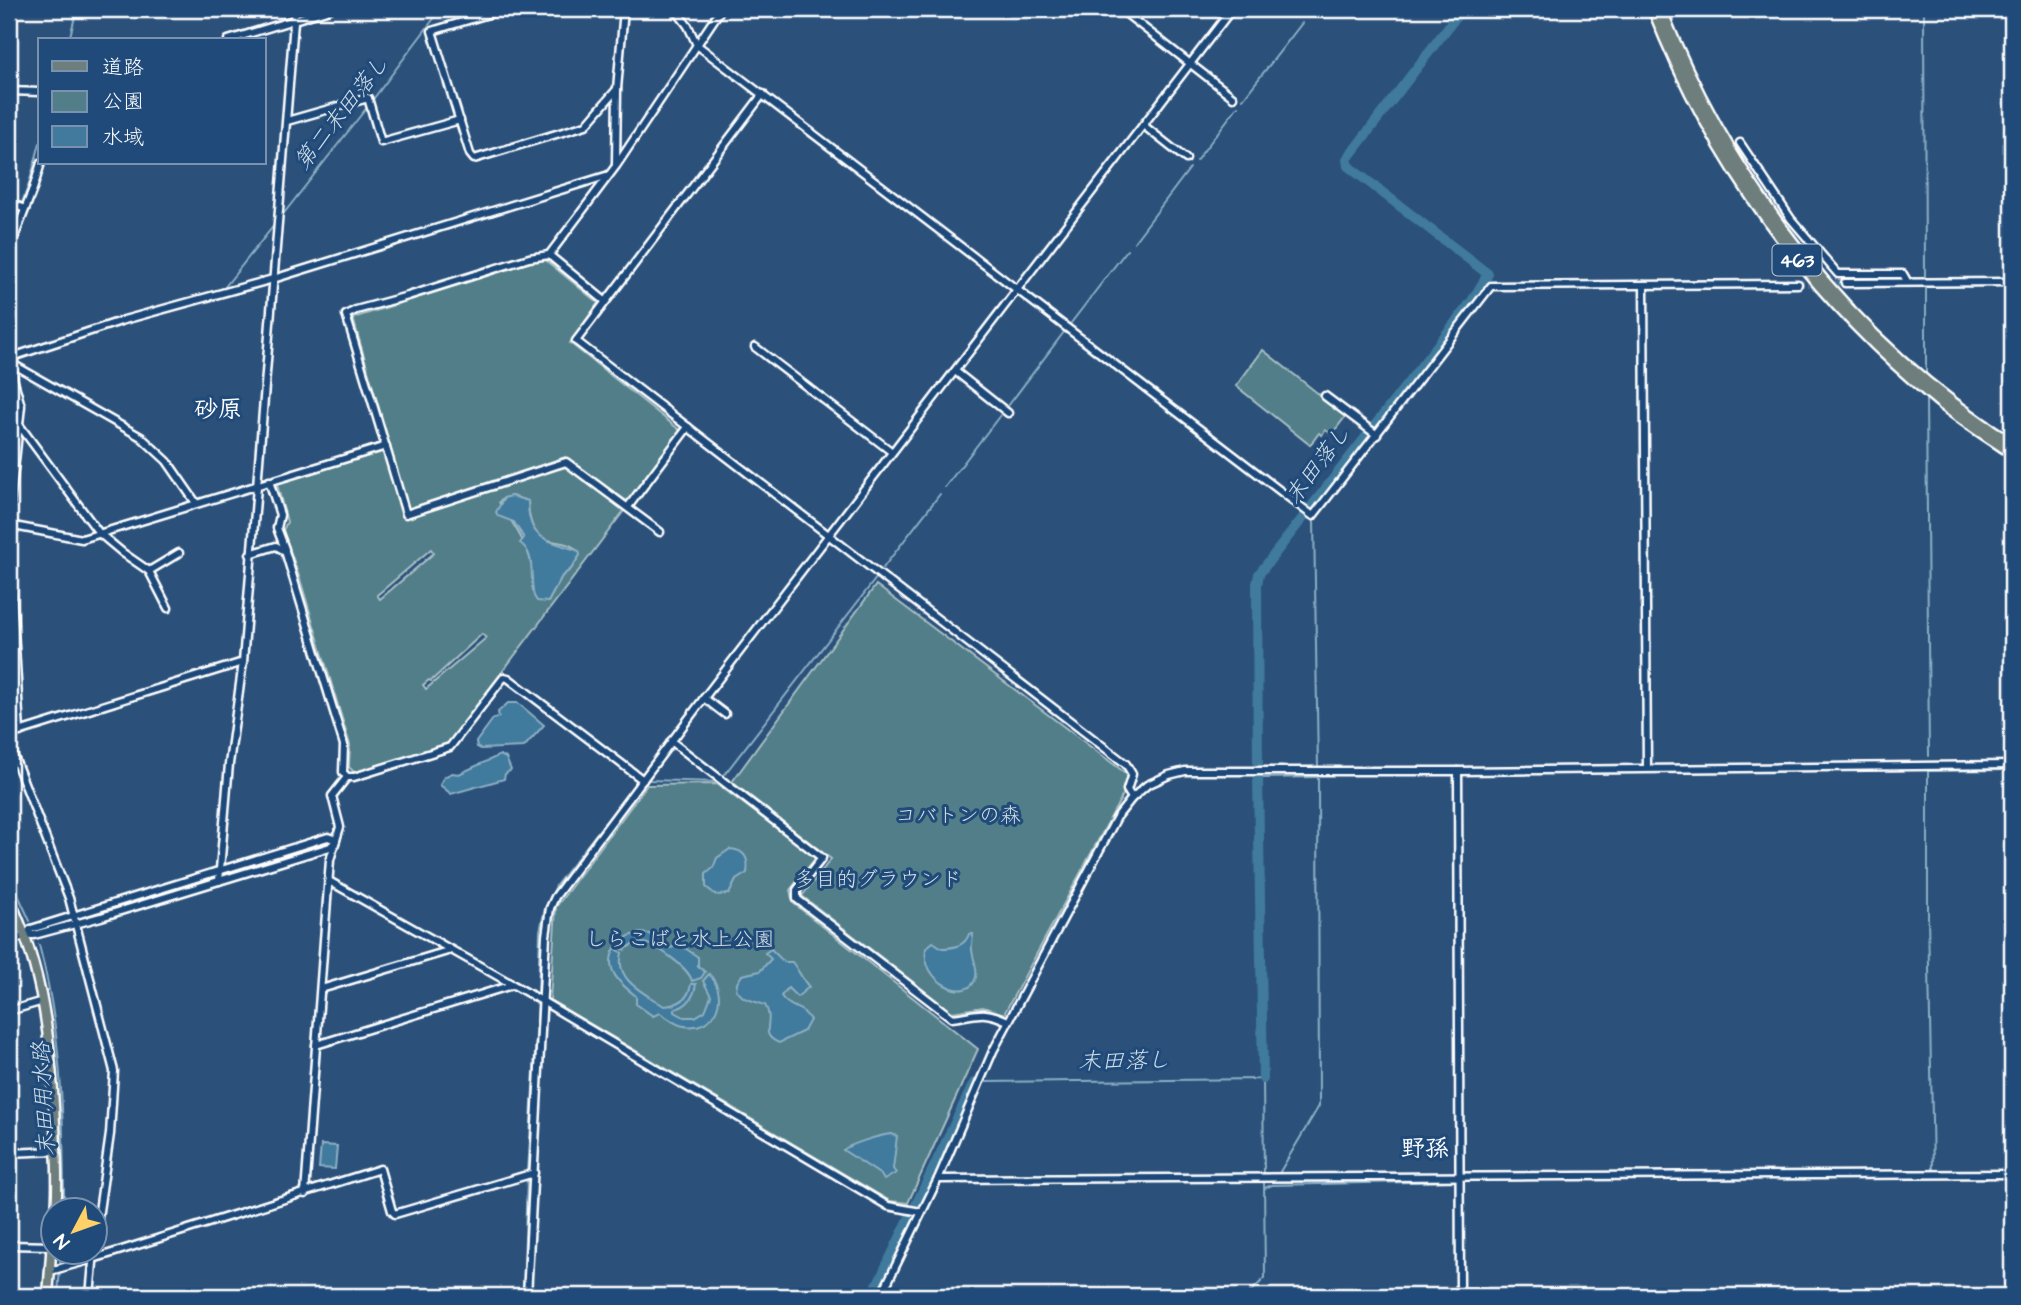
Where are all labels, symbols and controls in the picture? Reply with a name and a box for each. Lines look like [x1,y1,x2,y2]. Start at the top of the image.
legend [38,38,266,164]
water label: 第二末田落し [287,48,397,177]
text: 道路 [102,53,144,82]
text: 公園 [102,87,144,116]
text: 水域 [102,123,144,152]
road number: 463 [1772,244,1822,276]
district label: 砂原 [194,393,242,427]
water label: 末田落し [1277,418,1358,511]
park label: コバトンの森 [895,801,1021,830]
park label: 多目的グラウンド [794,865,962,894]
park label: しらこばと水上公園 [586,925,775,954]
water label: 末田用水路 [25,1039,63,1157]
water label: 末田落し [1078,1044,1170,1078]
district label: 野孫 [1401,1132,1449,1166]
north arrow [38,1196,108,1266]
text: N [48,1228,76,1255]

